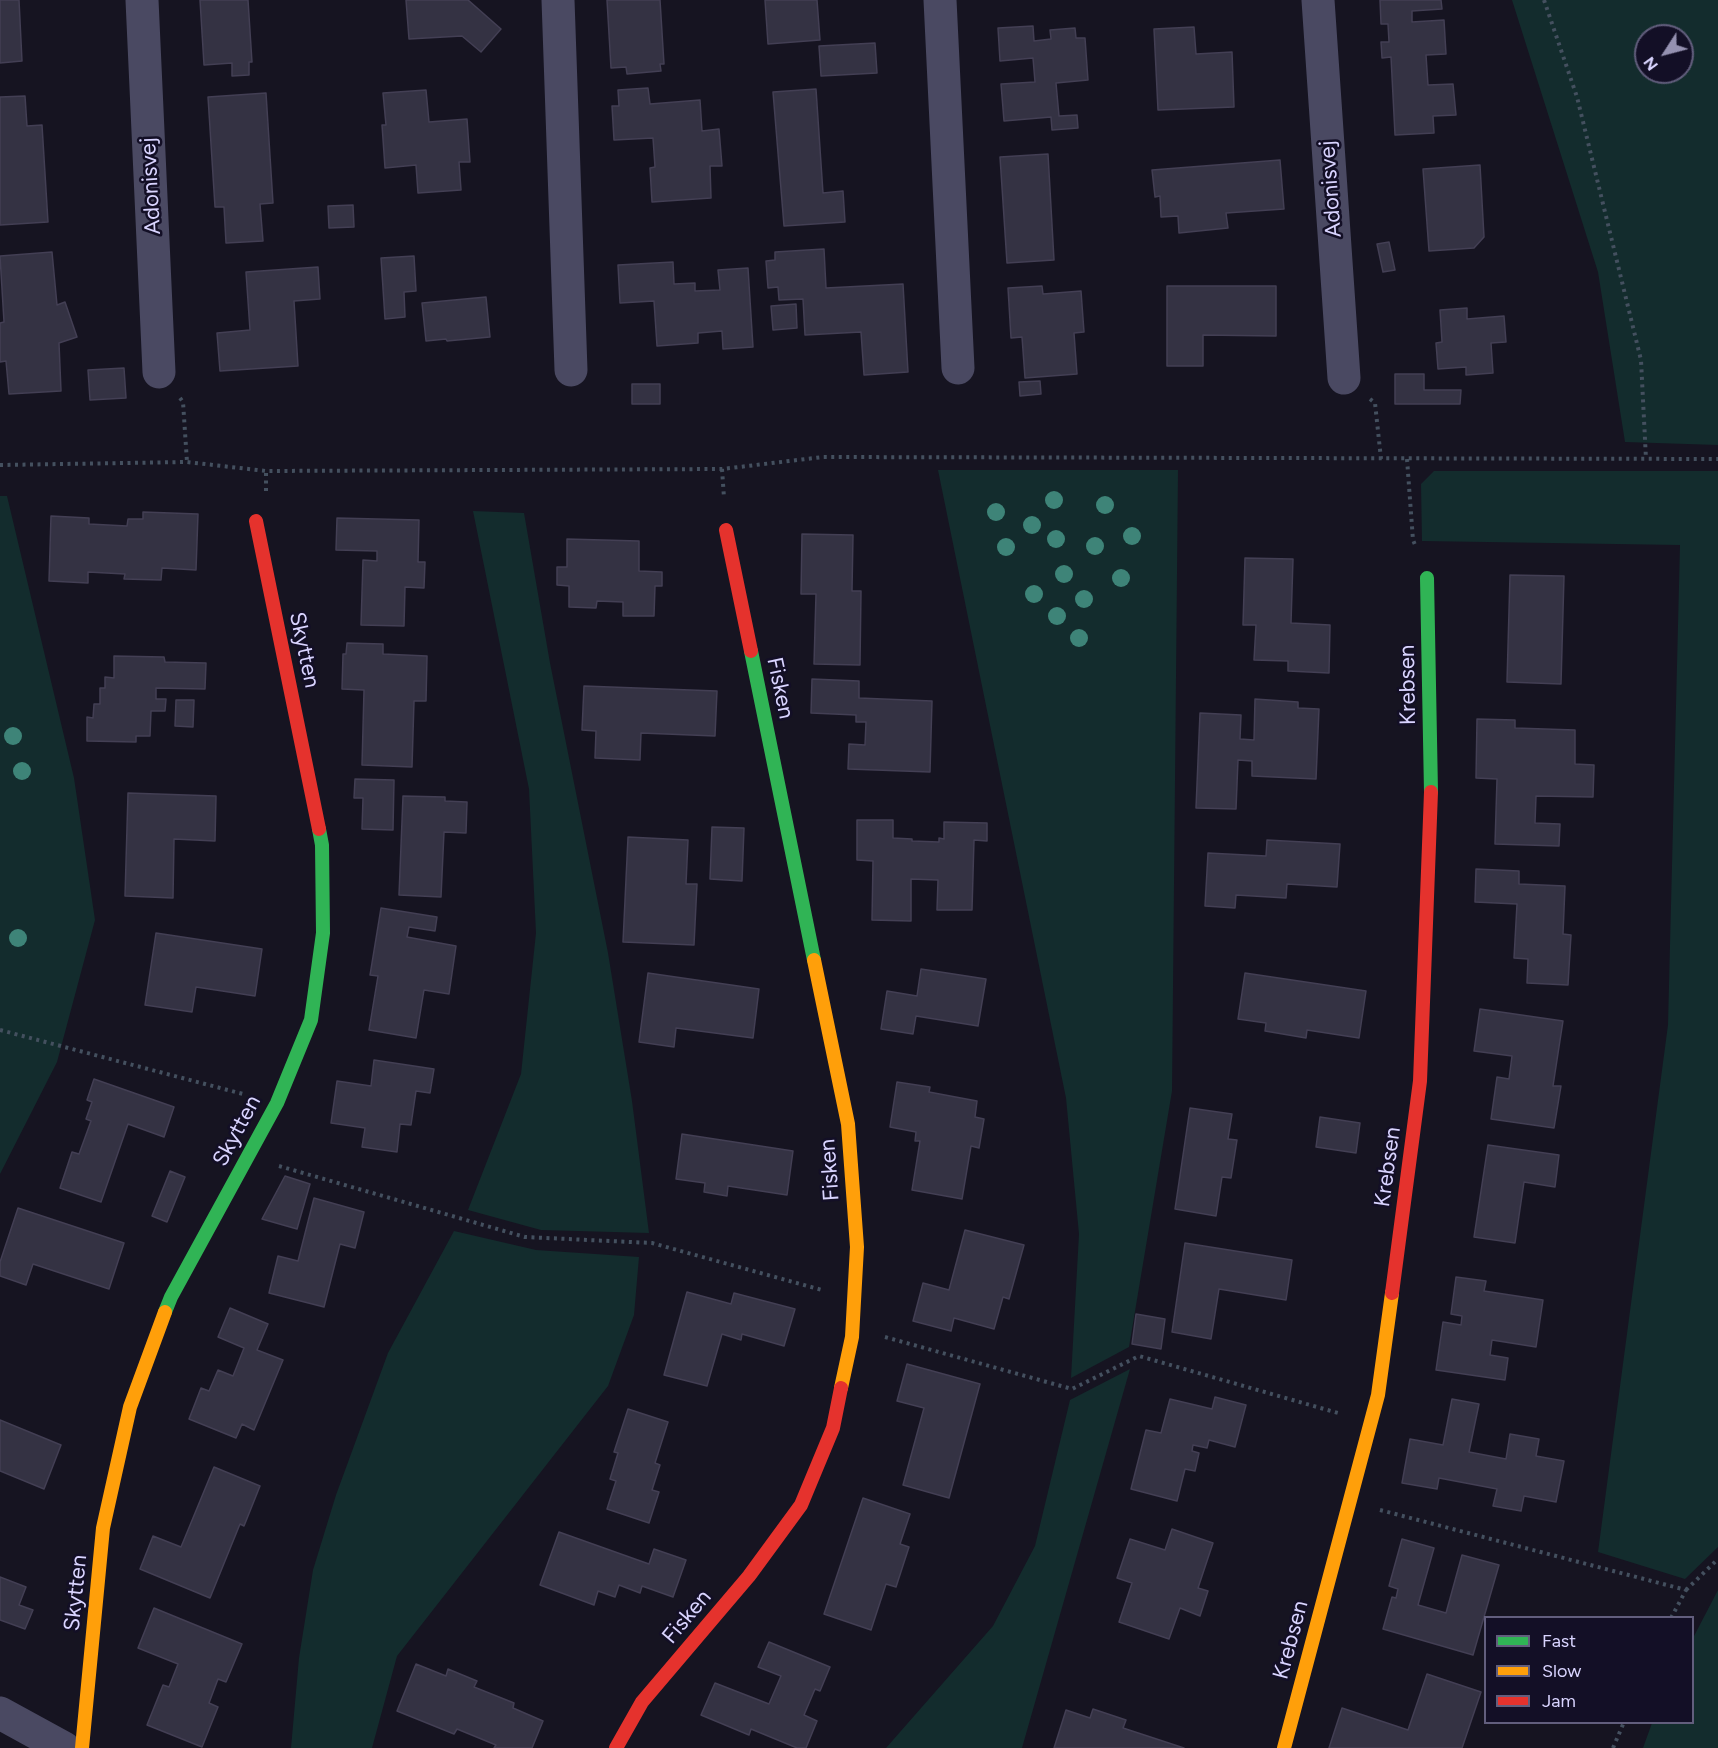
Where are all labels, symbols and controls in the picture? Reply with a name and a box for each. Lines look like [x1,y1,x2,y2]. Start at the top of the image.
north arrow [1634,24,1694,84]
text: N [1639,53,1662,74]
street label: Adonisvej [135,137,167,235]
street label: Adonisvej [1314,140,1348,238]
street label: Skytten [283,610,325,690]
street label: Krebsen [1394,645,1422,725]
street label: Fisken [761,655,799,721]
street label: Skytten [207,1091,267,1171]
street label: Krebsen [1369,1125,1407,1209]
street label: Fisken [815,1138,845,1202]
street label: Skytten [59,1554,93,1632]
street label: Fisken [657,1585,717,1649]
street label: Krebsen [1268,1598,1314,1682]
legend [1484,1616,1694,1724]
text: Fast [1542,1630,1576,1652]
text: Slow [1542,1660,1581,1682]
text: Jam [1542,1690,1576,1712]

